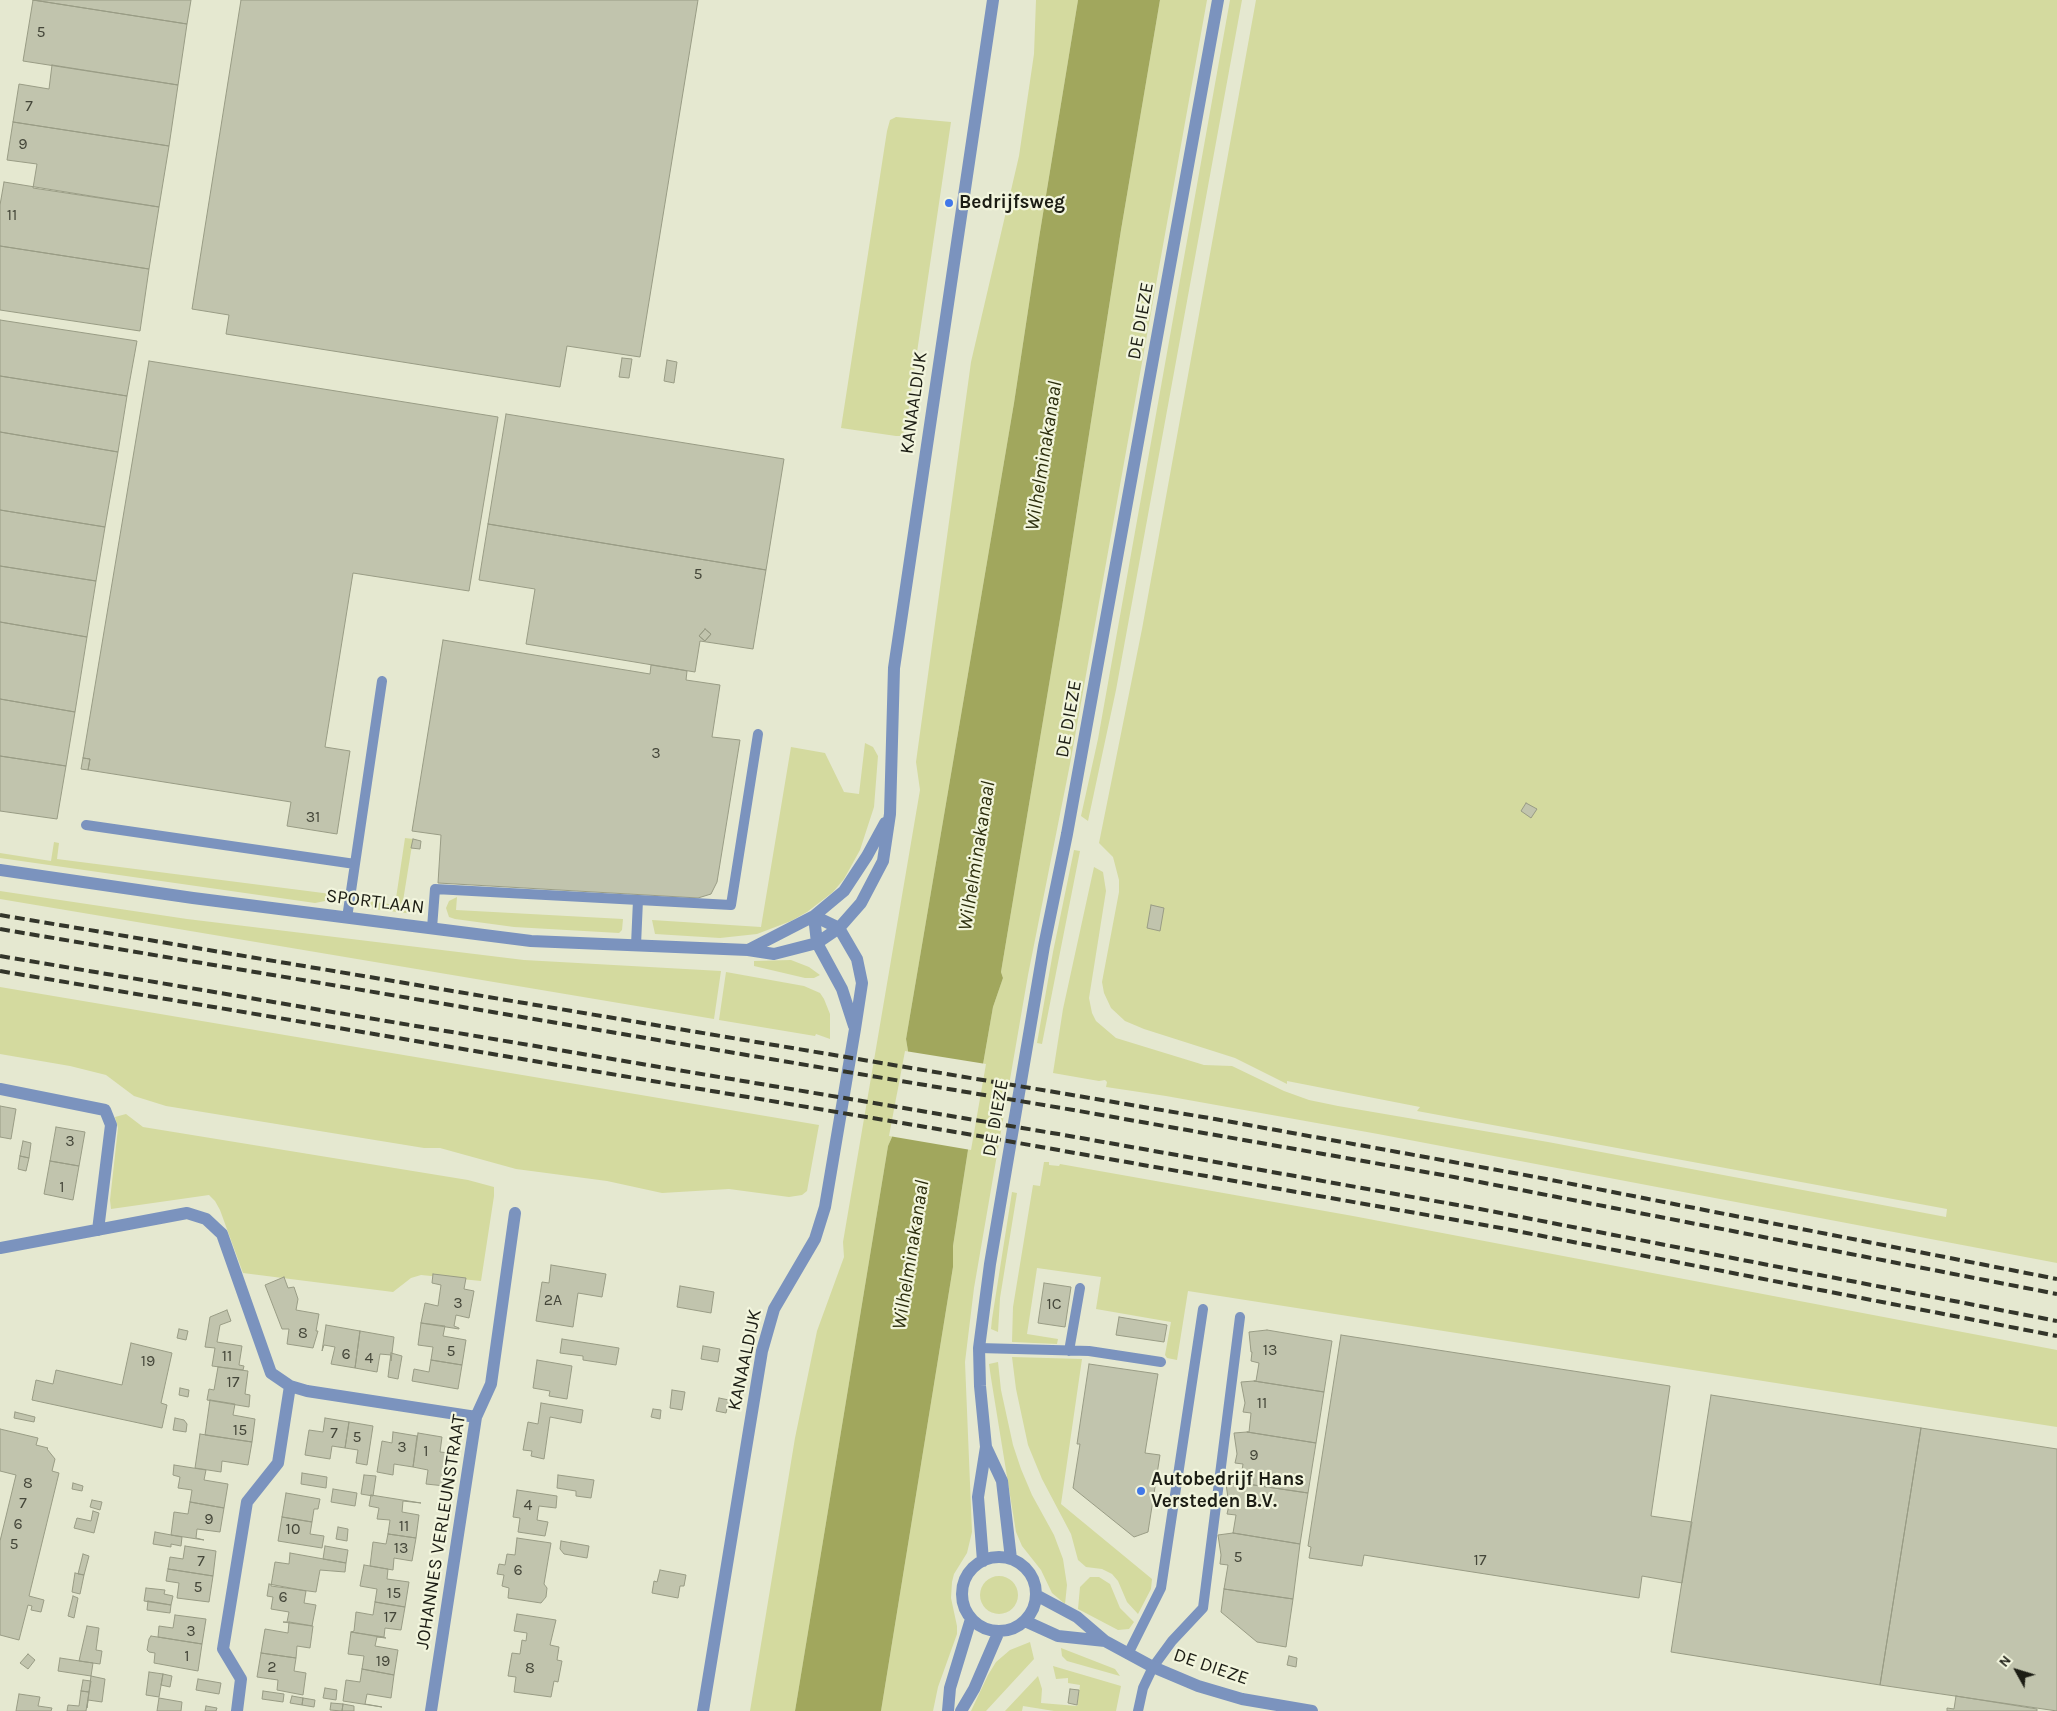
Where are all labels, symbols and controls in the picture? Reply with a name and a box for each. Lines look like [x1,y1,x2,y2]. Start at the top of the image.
house number: 5 [36,22,46,42]
house number: 7 [25,96,33,116]
house number: 9 [18,134,28,154]
place label: Bedrijfsweg [959,192,1065,214]
marker: Bedrijfsweg [943,197,955,209]
house number: 11 [7,205,17,225]
street label: DE DIEZE [1123,281,1159,361]
street label: KANAALDIJK [896,350,932,456]
water label: Wilhelminakanaal [1020,379,1068,533]
house number: 5 [693,564,703,584]
street label: DE DIEZE [1051,679,1087,759]
house number: 3 [651,743,661,763]
water label: Wilhelminakanaal [953,779,1001,933]
house number: 31 [306,807,320,827]
street label: SPORTLAAN [324,885,426,919]
street label: DE DIEZE [978,1078,1014,1158]
house number: 3 [65,1131,75,1151]
house number: 1 [59,1177,65,1197]
water label: Wilhelminakanaal [887,1178,935,1332]
house number: 2A [544,1290,562,1310]
house number: 3 [453,1293,463,1313]
house number: 1C [1046,1294,1062,1314]
street label: KANAALDIJK [723,1307,767,1413]
house number: 8 [298,1323,308,1343]
house number: 13 [1263,1340,1277,1360]
house number: 5 [446,1341,456,1361]
house number: 6 [341,1344,351,1364]
house number: 11 [222,1346,232,1366]
house number: 4 [365,1348,373,1368]
house number: 19 [141,1351,155,1371]
house number: 17 [227,1372,239,1392]
house number: 11 [1257,1393,1267,1413]
street label: JOHANNES VERLEUNSTRAAT [411,1413,471,1651]
house number: 15 [233,1420,247,1440]
house number: 7 [330,1423,338,1443]
house number: 5 [352,1427,362,1447]
house number: 3 [397,1437,407,1457]
house number: 1 [423,1441,429,1461]
house number: 9 [1249,1445,1259,1465]
place label: Autobedrijf Hans Versteden B.V. [1151,1469,1304,1513]
house number: 8 [23,1473,33,1493]
marker: Autobedrijf Hans Versteden B.V. [1135,1485,1147,1497]
house number: 7 [19,1493,27,1513]
house number: 4 [524,1495,532,1515]
house number: 9 [204,1509,214,1529]
house number: 6 [13,1514,23,1534]
house number: 11 [399,1516,409,1536]
house number: 10 [286,1519,300,1539]
house number: 5 [9,1534,19,1554]
house number: 13 [394,1538,408,1558]
house number: 5 [1233,1547,1243,1567]
house number: 17 [1474,1550,1486,1570]
house number: 7 [197,1551,205,1571]
house number: 6 [513,1560,523,1580]
house number: 5 [193,1577,203,1597]
house number: 15 [387,1583,401,1603]
house number: 6 [278,1587,288,1607]
house number: 17 [384,1607,396,1627]
house number: 3 [186,1621,196,1641]
street label: DE DIEZE [1170,1643,1252,1691]
house number: 1 [184,1646,190,1666]
north arrow [1992,1646,2042,1696]
house number: 19 [376,1651,390,1671]
text: N [1995,1652,2015,1671]
house number: 2 [267,1657,277,1677]
house number: 8 [525,1658,535,1678]

